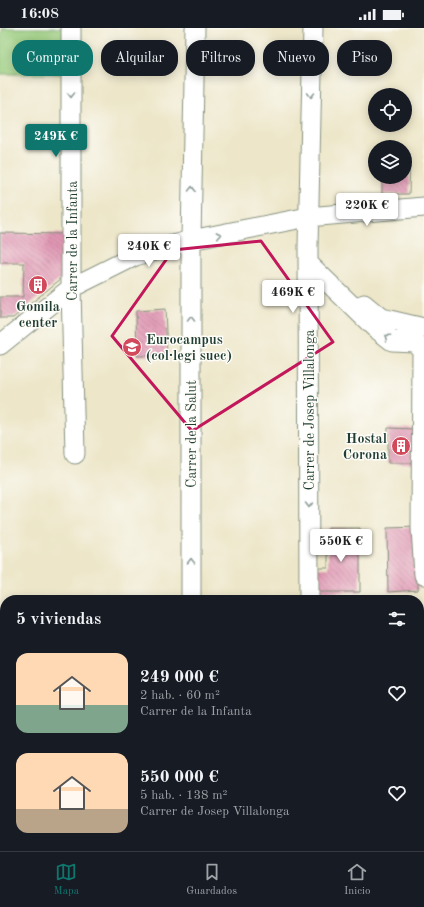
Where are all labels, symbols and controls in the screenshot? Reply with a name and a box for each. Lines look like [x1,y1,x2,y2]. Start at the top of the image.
text: 16:08 [20,7,59,22]
chip: Comprar [12,40,93,76]
chip: Alquilar [101,40,178,76]
chip: Filtros [186,40,255,76]
chip: Nuevo [263,40,329,76]
chip: Piso [337,40,392,76]
map controls [368,88,412,184]
button: locate [368,88,412,132]
one-way arrow [67,92,75,98]
one-way arrow [307,92,316,98]
pin: 249K € [23,124,89,158]
text: 249K € [34,130,78,143]
button: layers [368,140,412,184]
street label: Carrer de la Infanta [66,181,80,301]
one-way arrow [188,186,196,192]
pin: 220K € [334,193,400,227]
text: 220K € [345,199,389,212]
one-way arrow [215,231,222,239]
pin: 240K € [116,234,182,268]
text: 240K € [127,240,171,253]
building icon: Gomila center [27,274,49,296]
pin: 469K € [260,280,326,314]
text: 469K € [271,286,315,299]
place label: Gomila center [16,300,60,330]
one-way arrow [187,316,195,322]
street label: Carrer de Josep Villalonga [303,329,317,490]
place label: Eurocampus (col·legi suec) [146,333,232,363]
one-way arrow [384,334,391,341]
school or university icon: Eurocampus (col·legi suec) [121,336,143,358]
street label: Carrer de la Salut [185,380,199,488]
place label: Hostal Corona [343,432,387,462]
building icon: Hostal Corona [390,435,412,457]
one-way arrow [305,502,313,508]
pin: 550K € [308,529,374,563]
text: 550K € [319,535,363,548]
one-way arrow [187,558,195,564]
icon: filters [386,608,408,630]
text: 5 viviendas [16,611,101,628]
icon: home [48,669,96,717]
text: 249 000 € [140,669,219,686]
icon: heart [386,682,408,704]
text: 2 hab. · 60 m² [140,689,220,702]
text: Carrer de la Infanta [140,705,252,718]
icon: home [48,769,96,817]
text: 550 000 € [140,769,219,786]
icon: heart [386,782,408,804]
text: 5 hab. · 138 m² [140,789,227,802]
text: Carrer de Josep Villalonga [140,805,289,818]
tab: Mapa [53,861,79,899]
tab: Guardados [186,861,237,899]
tab: Inicio [344,861,371,899]

